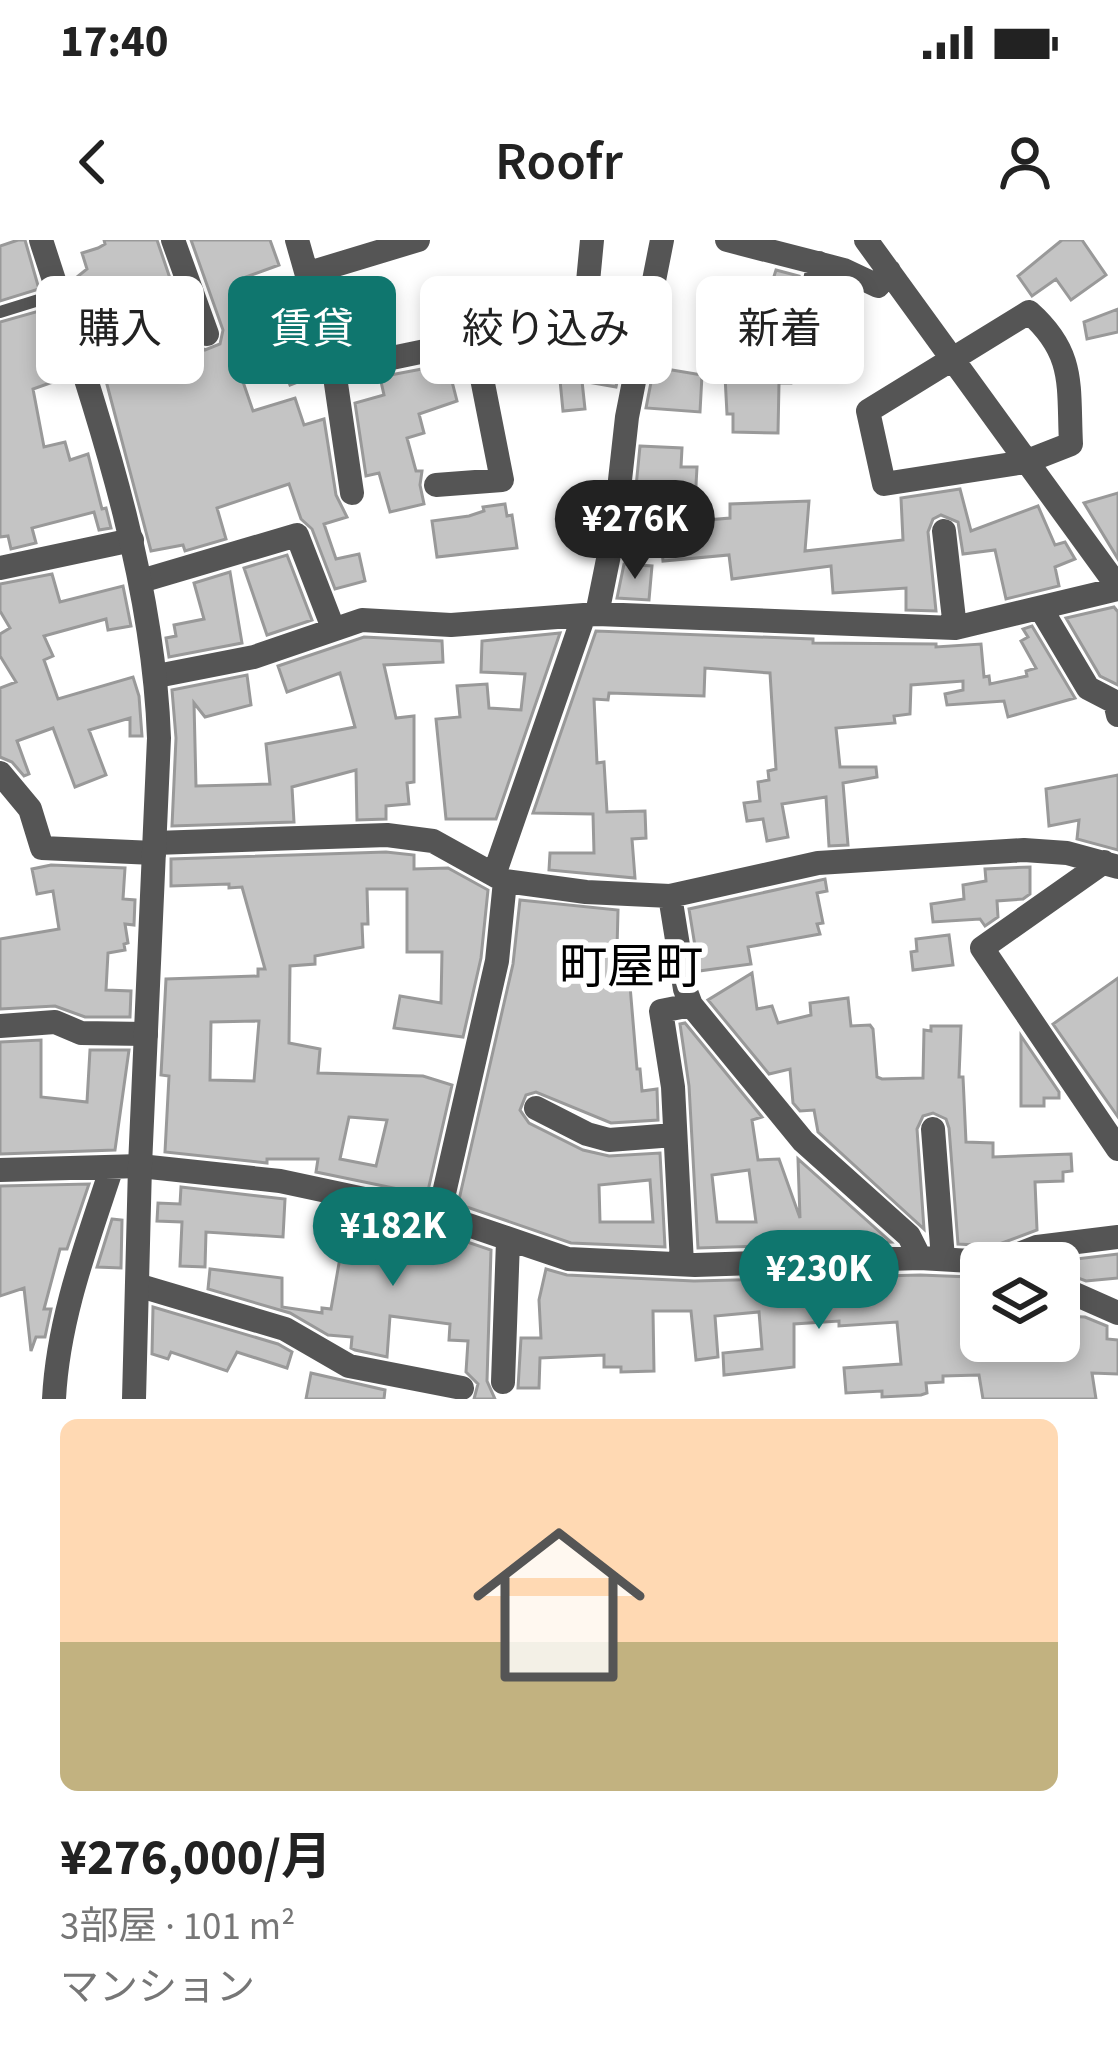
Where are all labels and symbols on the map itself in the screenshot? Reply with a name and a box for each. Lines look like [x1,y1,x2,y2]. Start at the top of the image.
pin: ¥276K [551,480,719,582]
district label: 町屋町 [559,934,703,1002]
pin: ¥182K [309,1187,477,1289]
pin: ¥230K [735,1230,903,1332]

